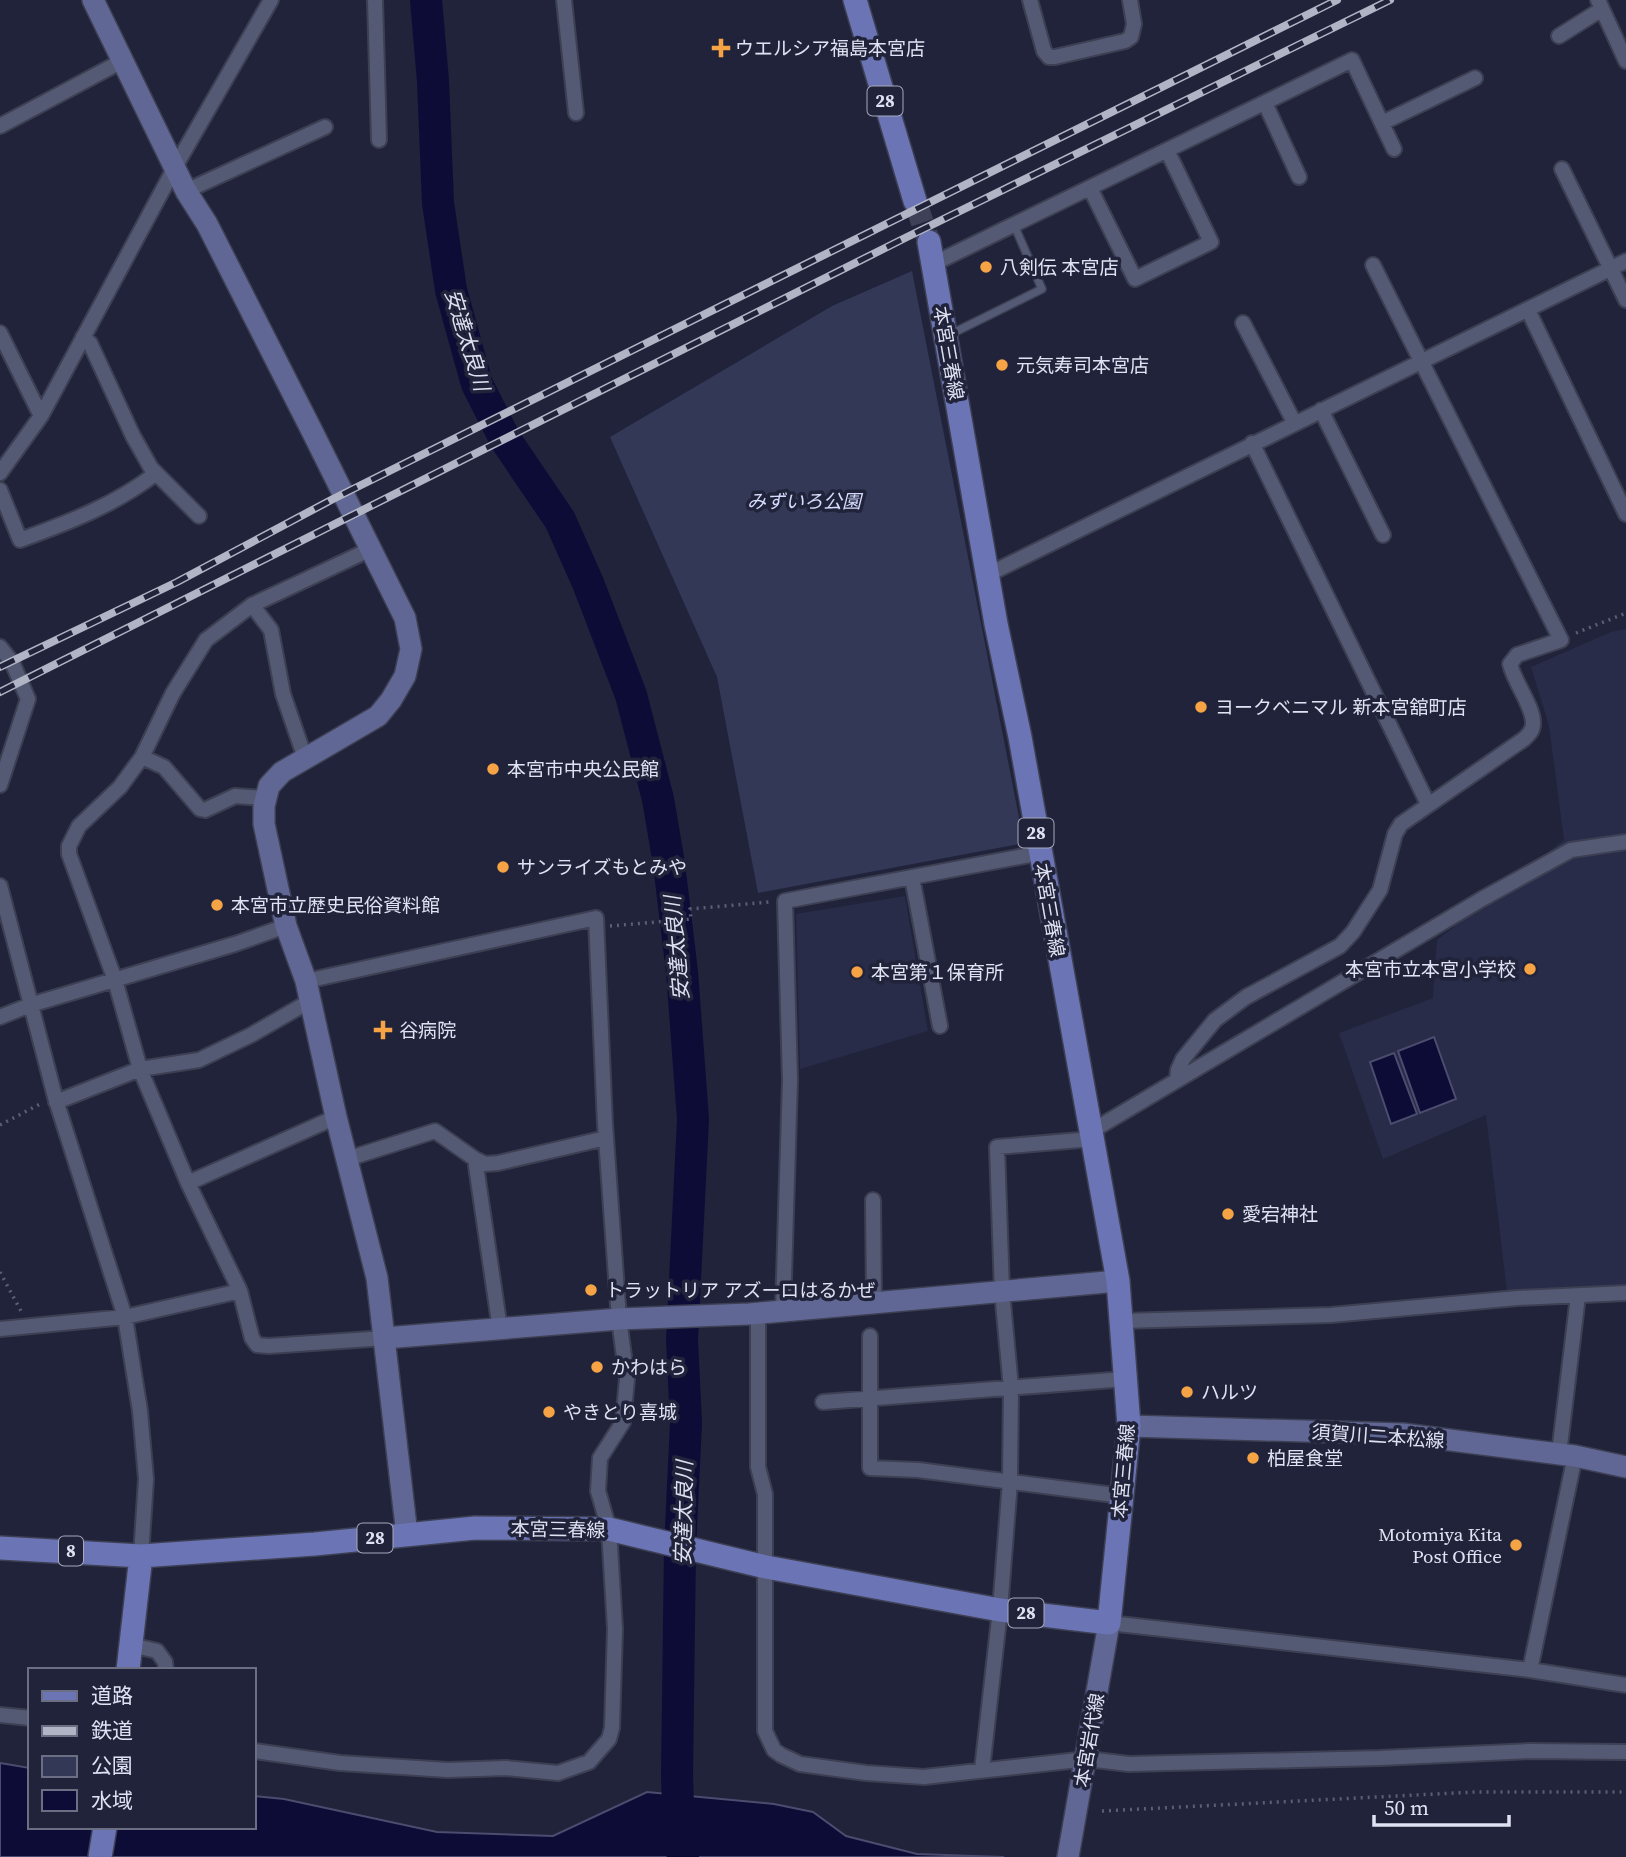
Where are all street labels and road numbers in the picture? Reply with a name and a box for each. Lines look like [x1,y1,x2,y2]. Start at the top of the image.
road number: 28 [868,86,903,116]
street label: 本宮三春線 [928,304,970,402]
road number: 28 [1018,818,1054,848]
street label: 本宮三春線 [1029,861,1071,959]
street label: 須賀川二本松線 [1311,1418,1445,1454]
street label: 本宮三春線 [1106,1423,1140,1519]
street label: 本宮三春線 [510,1515,606,1543]
road number: 28 [358,1524,392,1553]
road number: 8 [59,1536,83,1566]
road number: 28 [1009,1598,1044,1628]
street label: 本宮岩代線 [1068,1691,1110,1789]

